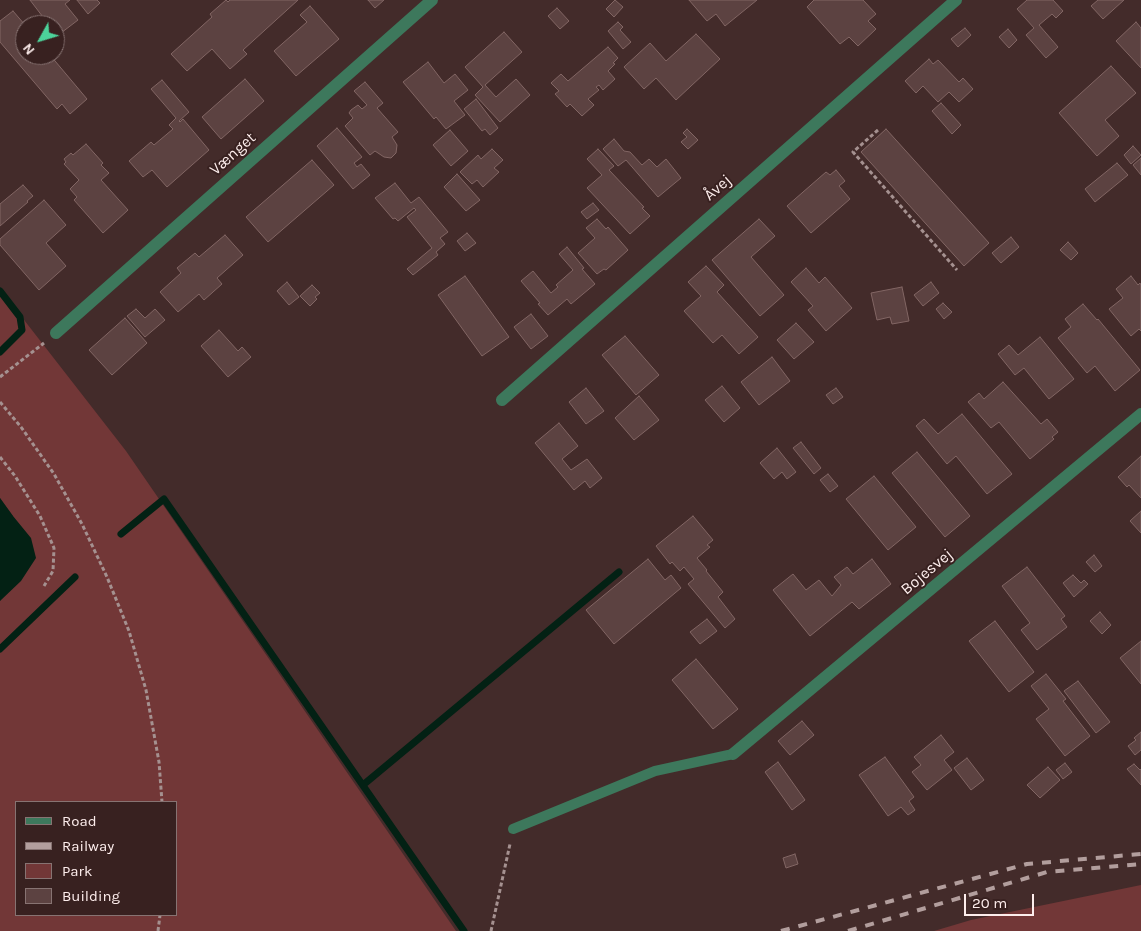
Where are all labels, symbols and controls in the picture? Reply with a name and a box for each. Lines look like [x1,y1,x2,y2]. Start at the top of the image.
north arrow [15,15,65,65]
text: N [19,40,39,58]
street label: Vænget [206,128,260,180]
street label: Åvej [700,171,736,205]
street label: Bojesvej [897,545,957,599]
legend [15,801,178,916]
text: Road [62,812,97,830]
text: Railway [62,837,114,855]
text: Park [62,862,92,880]
scale bar [966,884,1036,916]
text: Building [62,887,120,905]
text: 20 m [972,894,1007,912]

